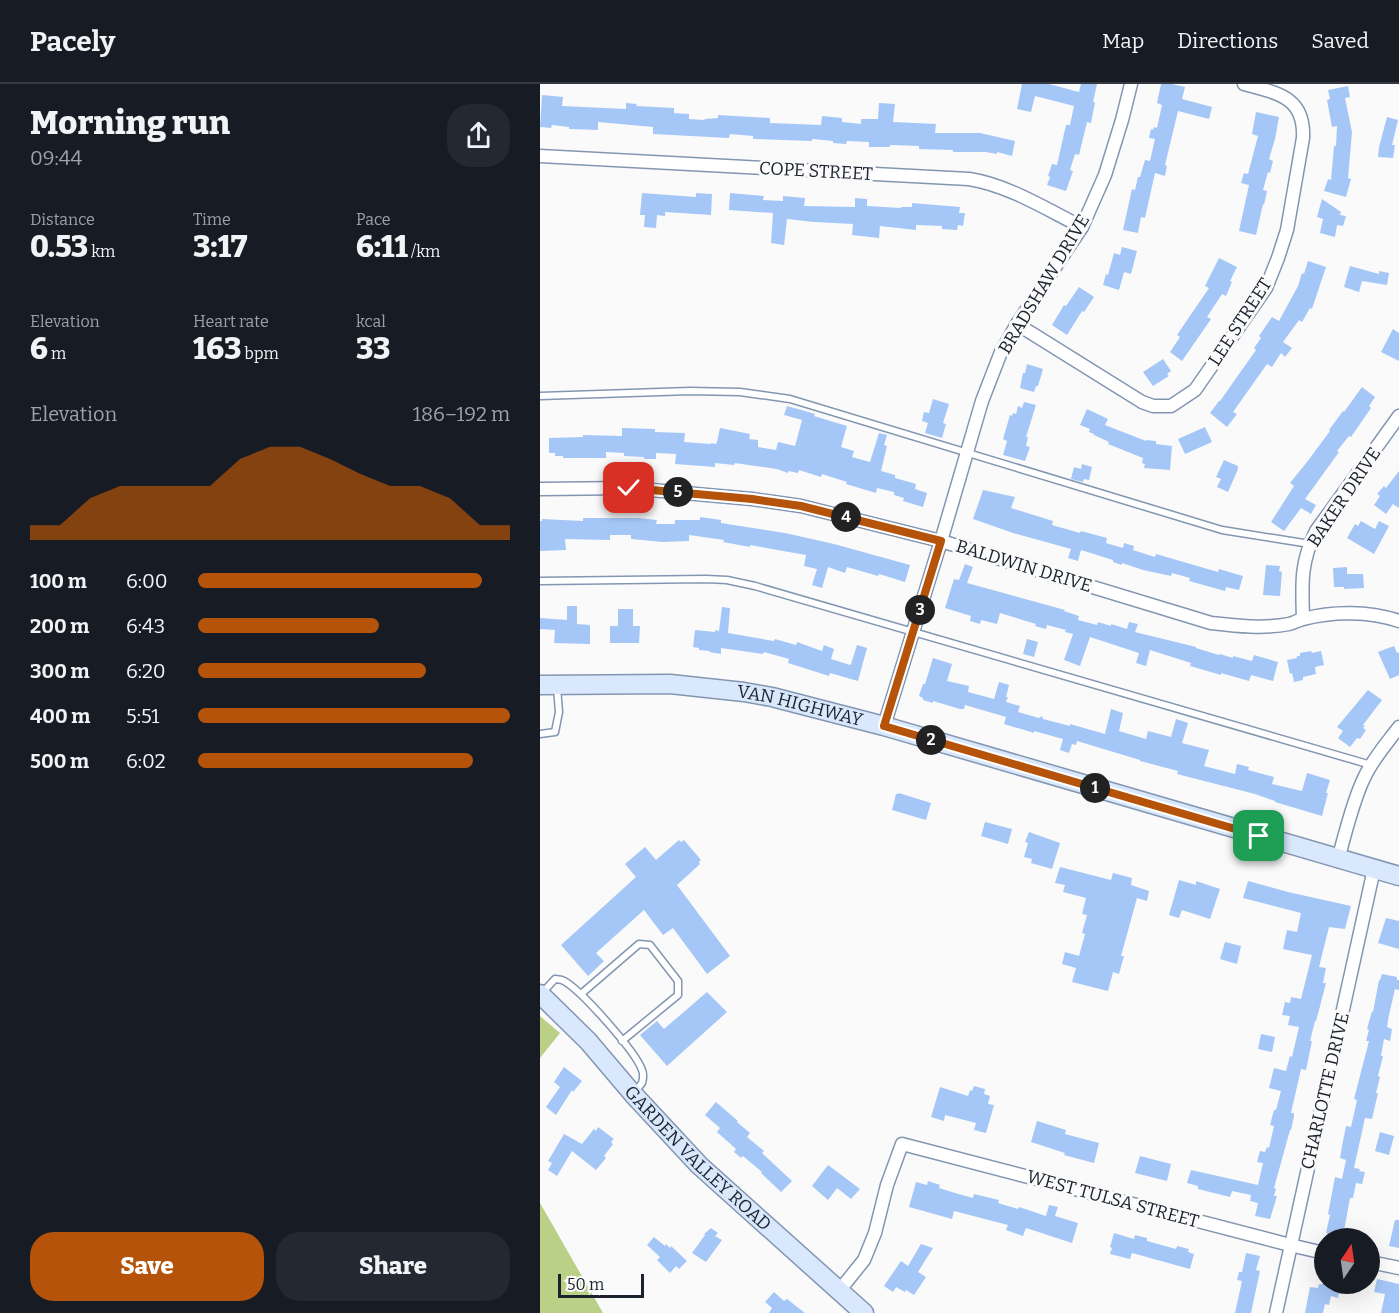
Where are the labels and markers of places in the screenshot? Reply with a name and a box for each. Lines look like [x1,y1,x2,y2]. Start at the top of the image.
pin [603,462,654,513]
pin: 5 [663,477,693,507]
pin: 4 [831,502,861,532]
pin: 3 [905,595,935,625]
pin: 2 [916,725,946,755]
pin: 1 [1080,773,1110,803]
pin [1233,810,1284,861]

